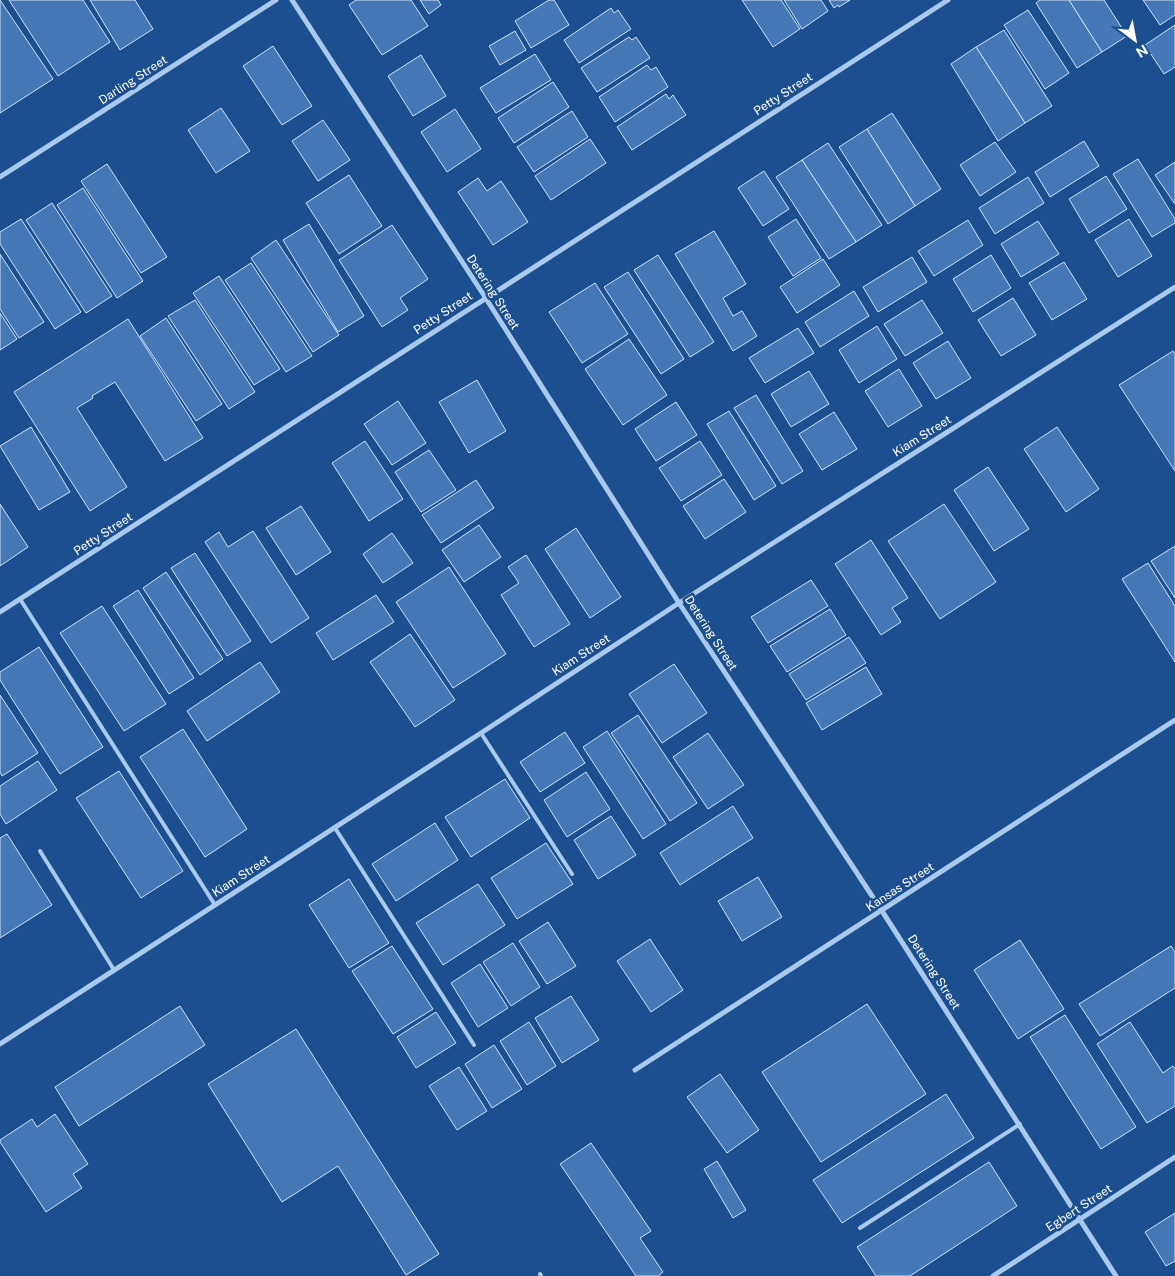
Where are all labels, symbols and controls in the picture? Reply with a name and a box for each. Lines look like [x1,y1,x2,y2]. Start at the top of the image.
north arrow [1110,15,1160,65]
text: N [1133,41,1151,61]
street label: Darling Street [96,53,170,107]
street label: Petty Street [751,70,815,118]
street label: Detering Street [464,252,523,332]
street label: Petty Street [411,289,475,337]
street label: Kiam Street [890,412,954,459]
street label: Petty Street [71,510,135,558]
street label: Detering Street [682,593,741,673]
street label: Kiam Street [549,631,613,679]
street label: Kiam Street [209,852,273,900]
street label: Kansas Street [863,860,937,914]
street label: Detering Street [905,932,964,1012]
street label: Egbert Street [1043,1181,1115,1235]

